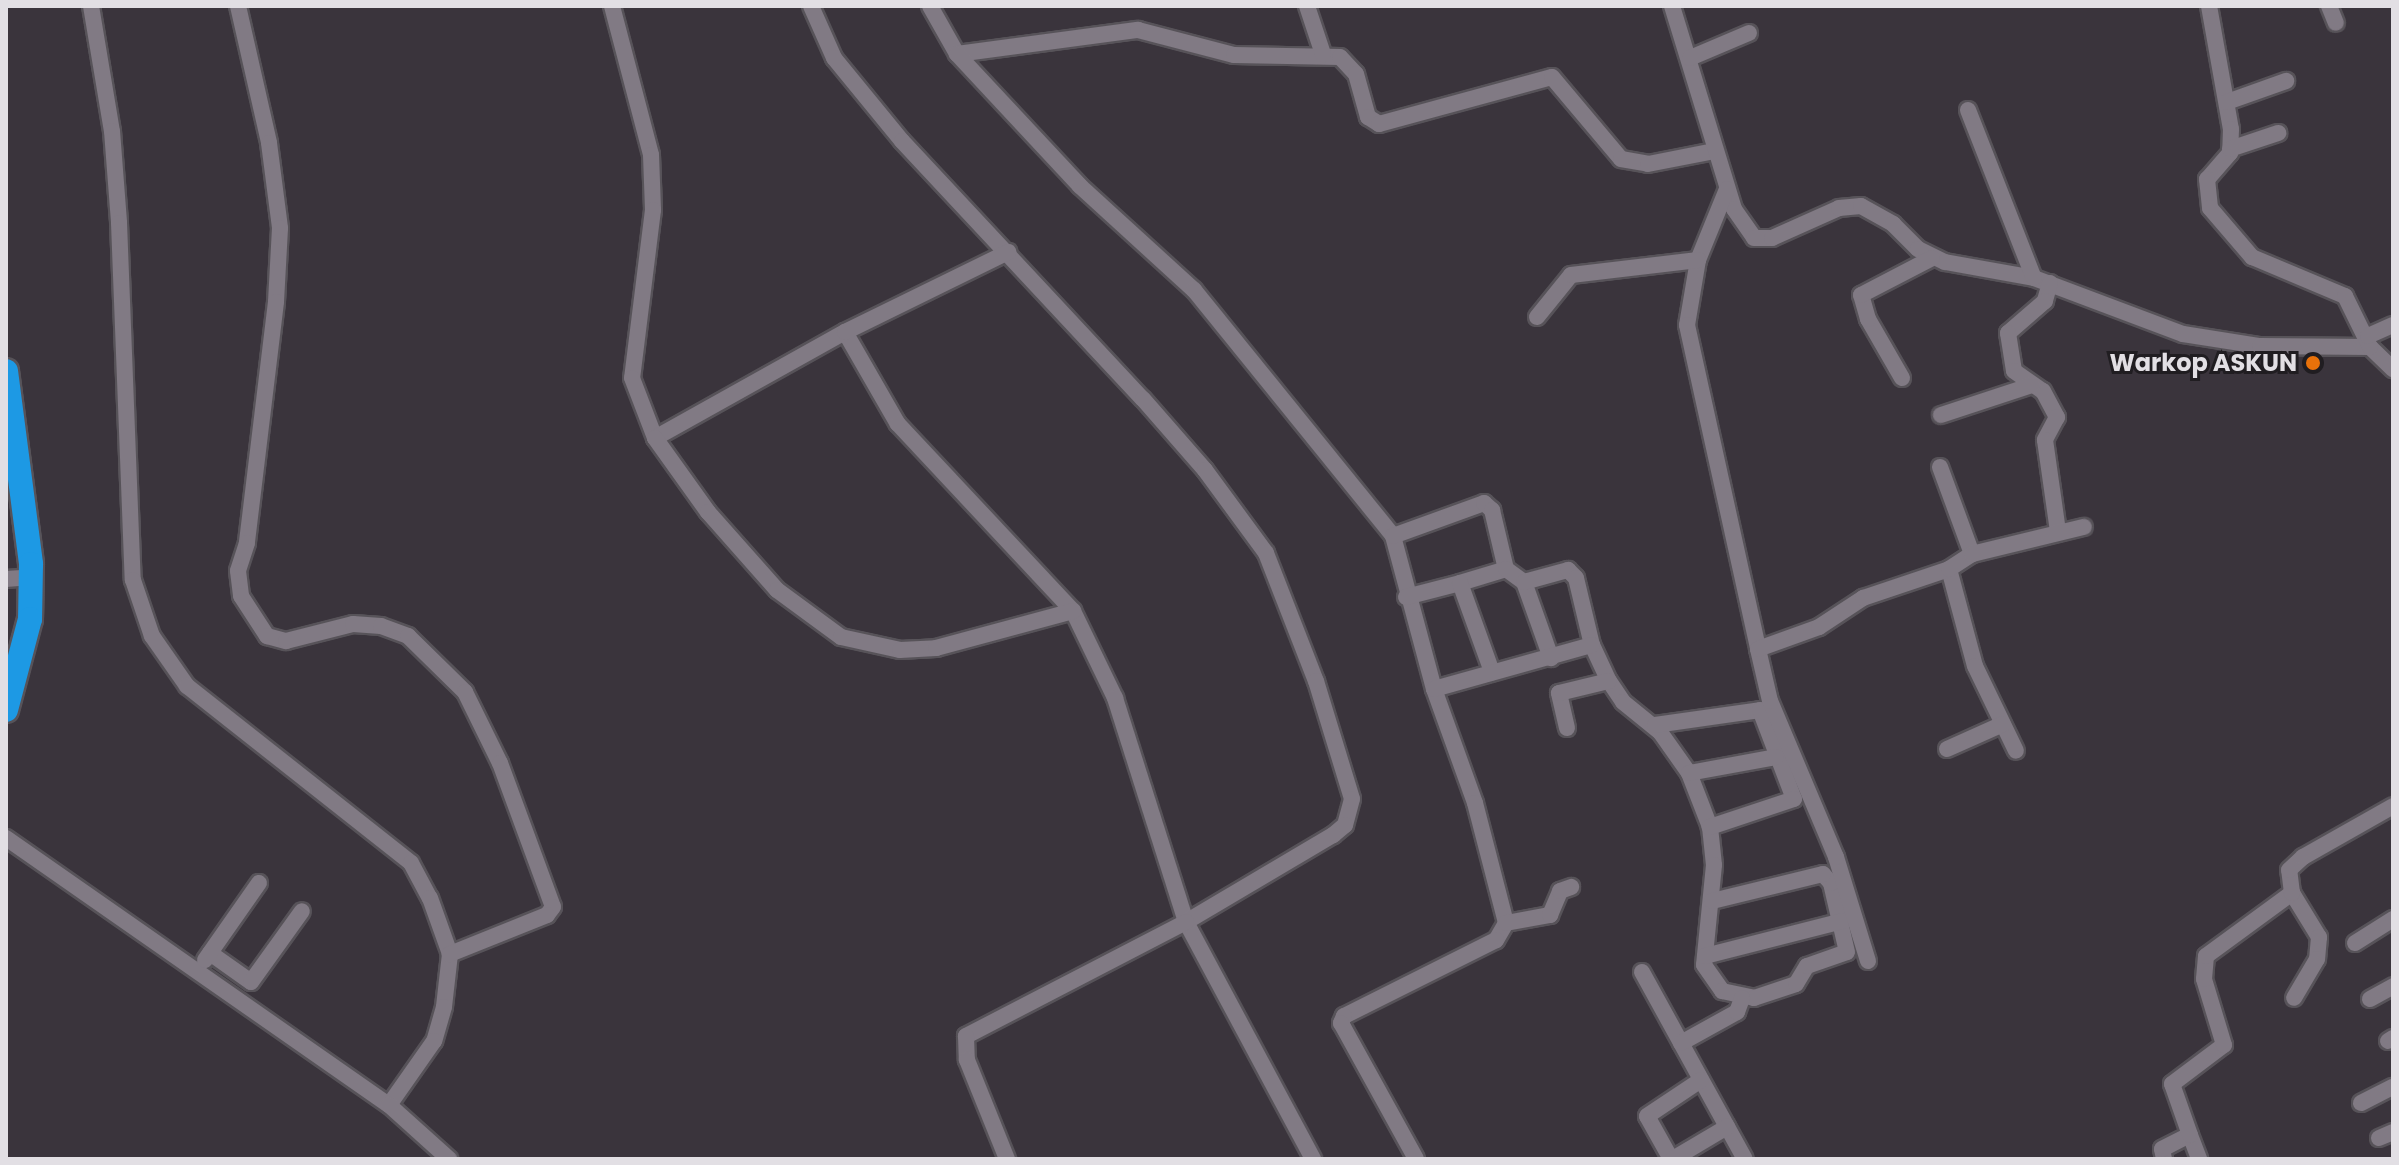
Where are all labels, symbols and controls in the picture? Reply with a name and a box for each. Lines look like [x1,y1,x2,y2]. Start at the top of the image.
place label: Warkop ASKUN [2110,349,2297,377]
marker: Warkop ASKUN [2304,354,2322,372]

